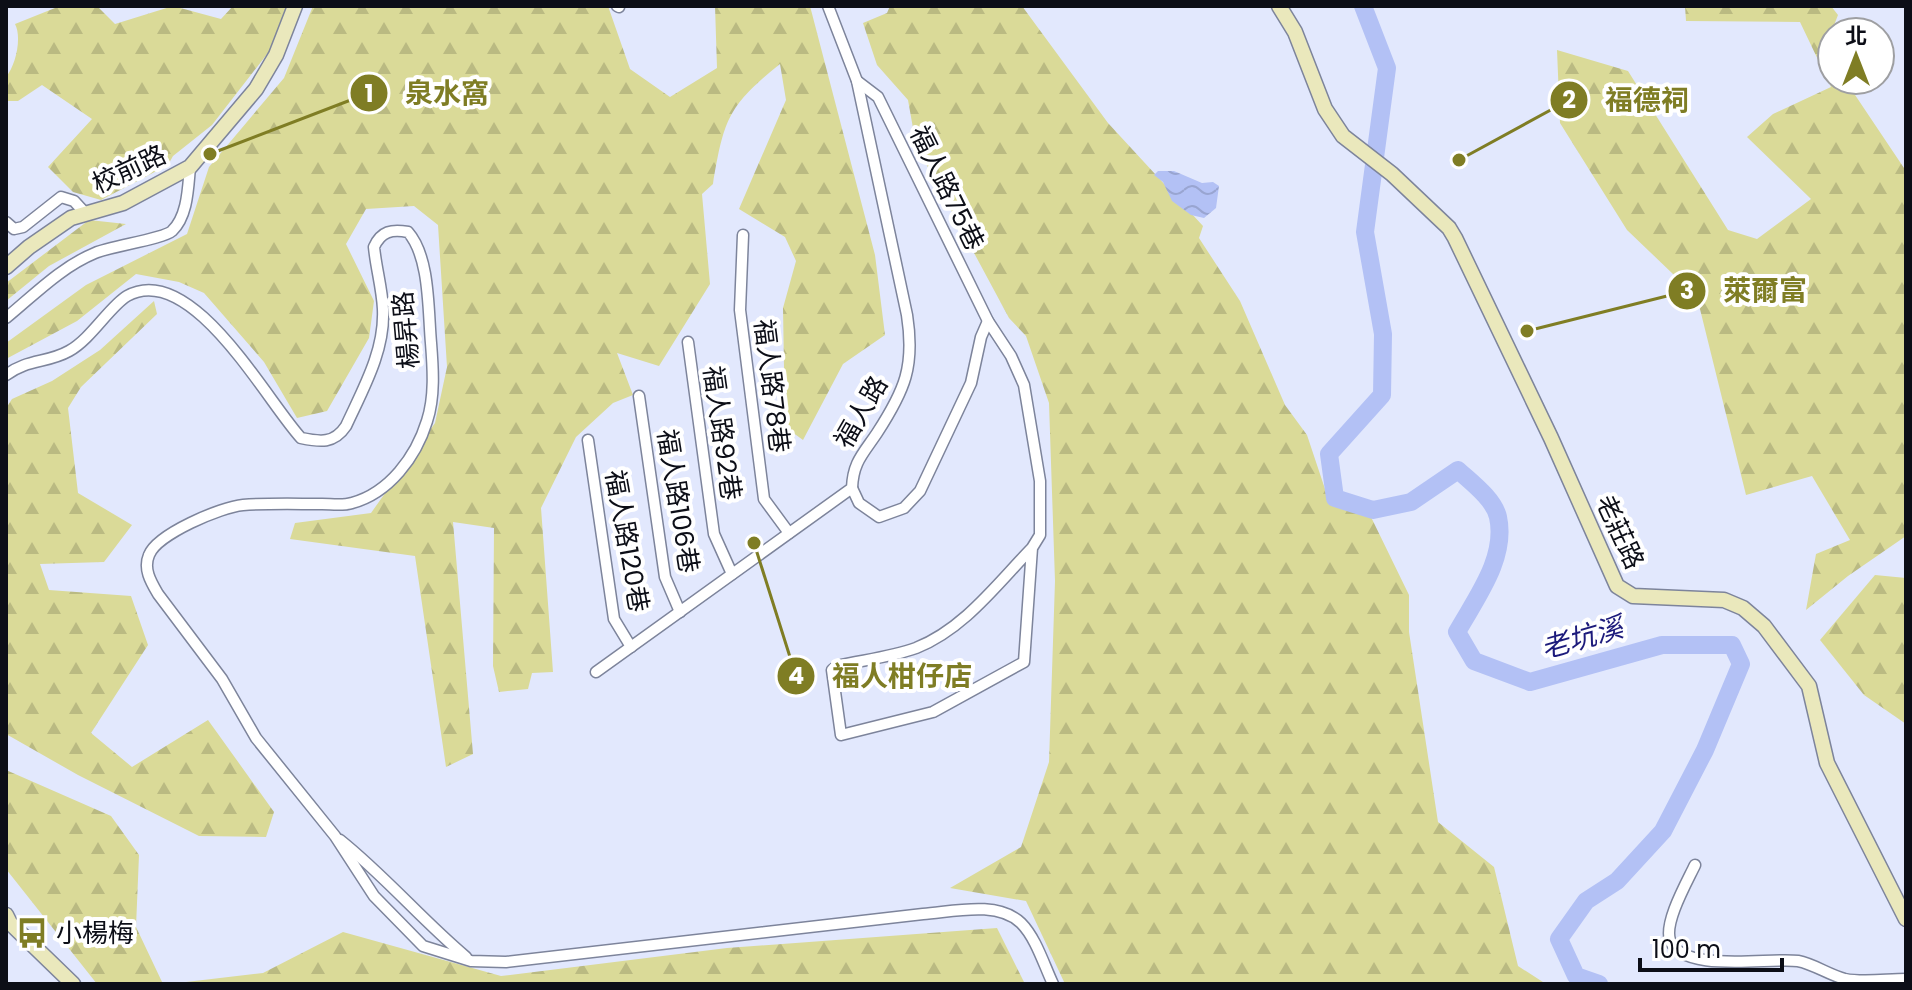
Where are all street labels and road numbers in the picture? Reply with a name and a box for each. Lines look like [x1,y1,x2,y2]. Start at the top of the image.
street label: 福人路75巷 [901,120,993,256]
street label: 校前路 [86,136,172,202]
street label: 楊昇路 [385,290,427,370]
street label: 福人路78巷 [746,317,798,455]
street label: 福人路92巷 [695,363,749,503]
street label: 福人路 [826,369,896,455]
street label: 福人路106巷 [649,426,707,576]
street label: 福人路120巷 [597,467,657,615]
street label: 老莊路 [1587,489,1653,575]

